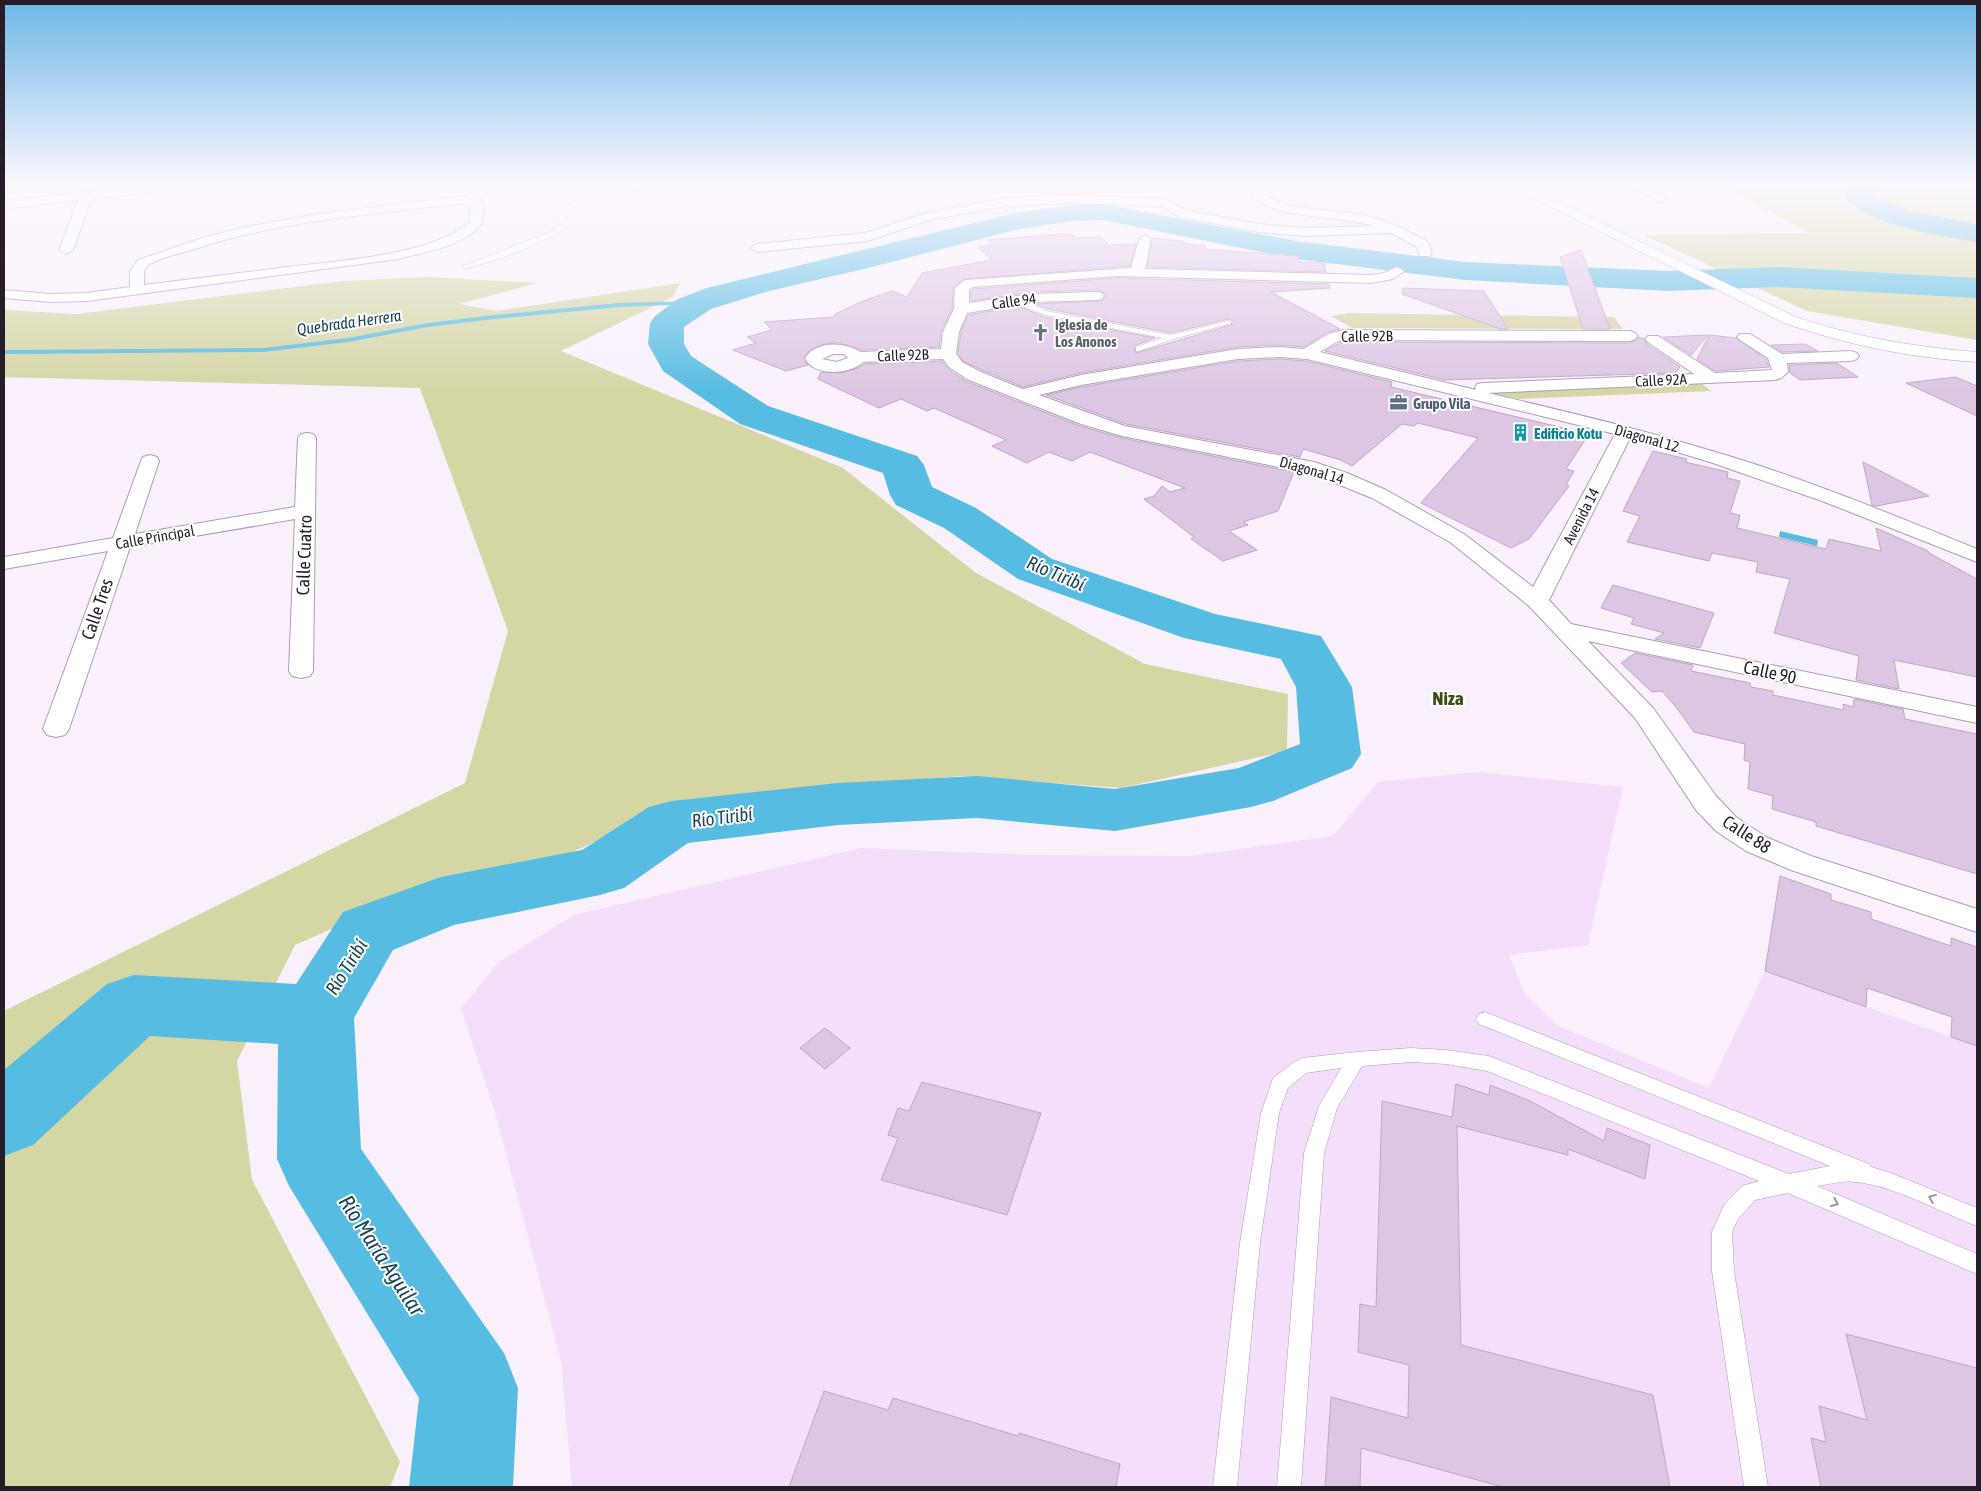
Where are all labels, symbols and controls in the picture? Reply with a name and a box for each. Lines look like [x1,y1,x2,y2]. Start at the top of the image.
street label: Calle 94 [991,289,1037,313]
water label: Quebrada Herrera [296,306,403,338]
place label: Iglesia de Los Anonos [1055,316,1117,350]
church icon: Iglesia de Los Anonos [1031,323,1051,343]
street label: Calle 92B [1341,327,1393,345]
street label: Calle 92B [877,346,929,364]
street label: Calle 92A [1635,370,1688,390]
office icon: Grupo Vila [1389,393,1409,413]
place label: Grupo Vila [1413,395,1471,412]
street label: Diagonal 12 [1613,421,1681,455]
building icon: Edificio Kotu [1510,423,1530,443]
place label: Edificio Kotu [1534,425,1602,442]
street label: Diagonal 14 [1278,453,1346,487]
street label: Avenida 14 [1560,485,1602,547]
street label: Calle Cuatro [292,514,316,596]
street label: Calle Principal [114,522,196,552]
water label: Río Tiribí [1024,551,1089,595]
street label: Calle Tres [77,576,117,642]
street label: Calle 90 [1742,656,1798,688]
district label: Niza [1432,687,1464,709]
water label: Río Tiribí [690,802,754,832]
street label: Calle 88 [1719,811,1775,857]
water label: Río Tiribí [320,935,372,999]
water label: Río María Aguilar [333,1190,431,1321]
one-way arrow [1928,1194,1937,1205]
one-way arrow [1830,1196,1839,1207]

